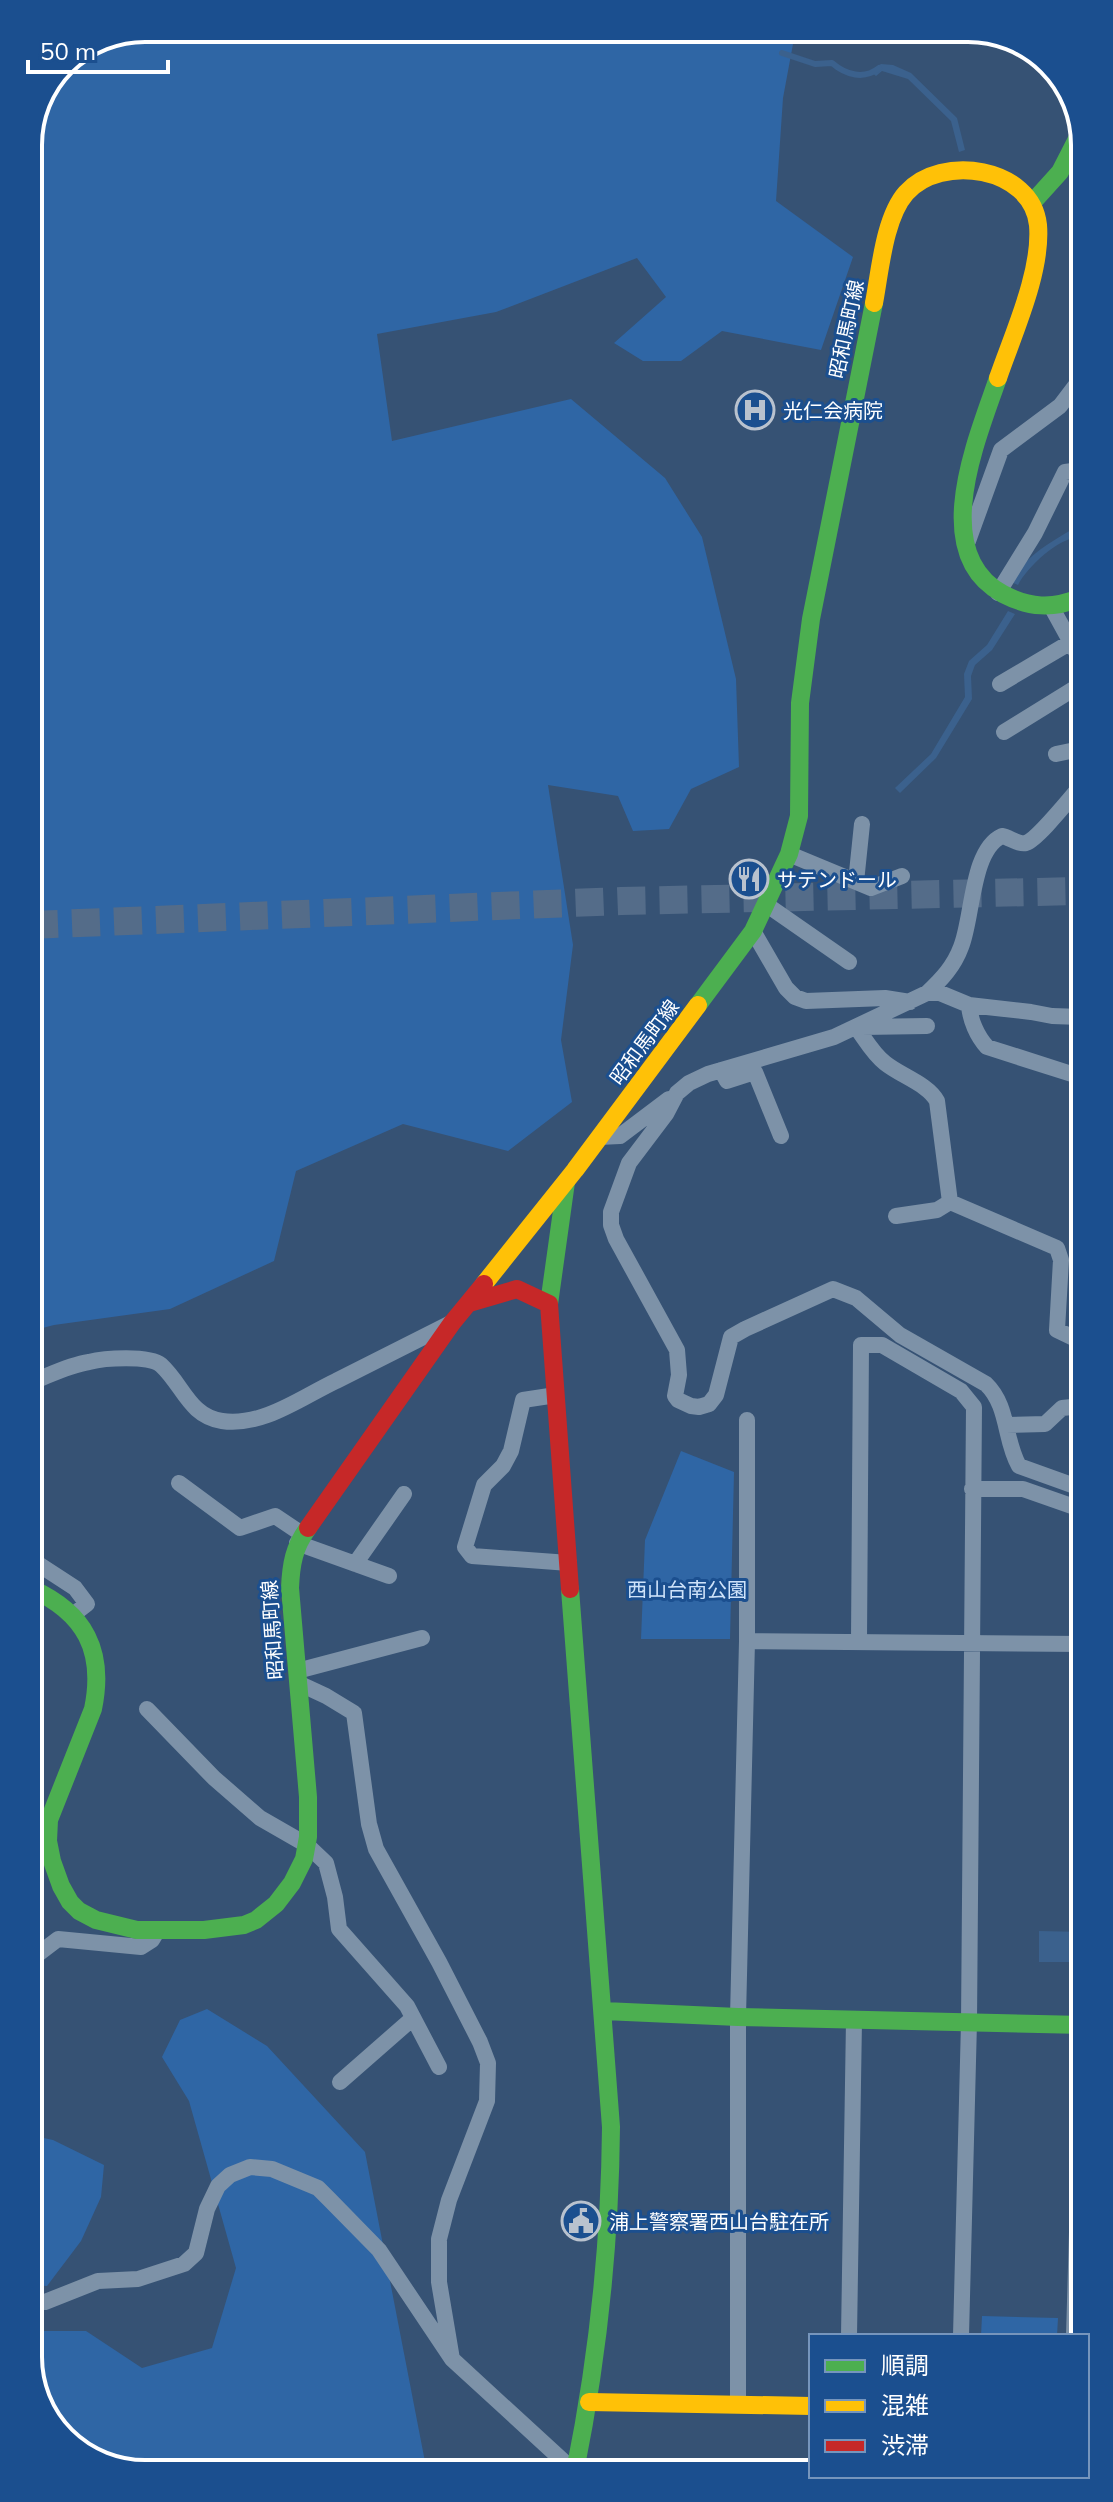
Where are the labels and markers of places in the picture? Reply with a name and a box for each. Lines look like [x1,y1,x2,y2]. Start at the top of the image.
hospital icon: 光仁会病院 [734,389,776,431]
place label: 光仁会病院 [783,398,883,423]
restaurant icon: サテンドール [728,858,770,900]
place label: サテンドール [777,867,897,892]
public building icon: 浦上警察署西山台駐在所 [560,2200,602,2242]
place label: 浦上警察署西山台駐在所 [609,2209,829,2234]

